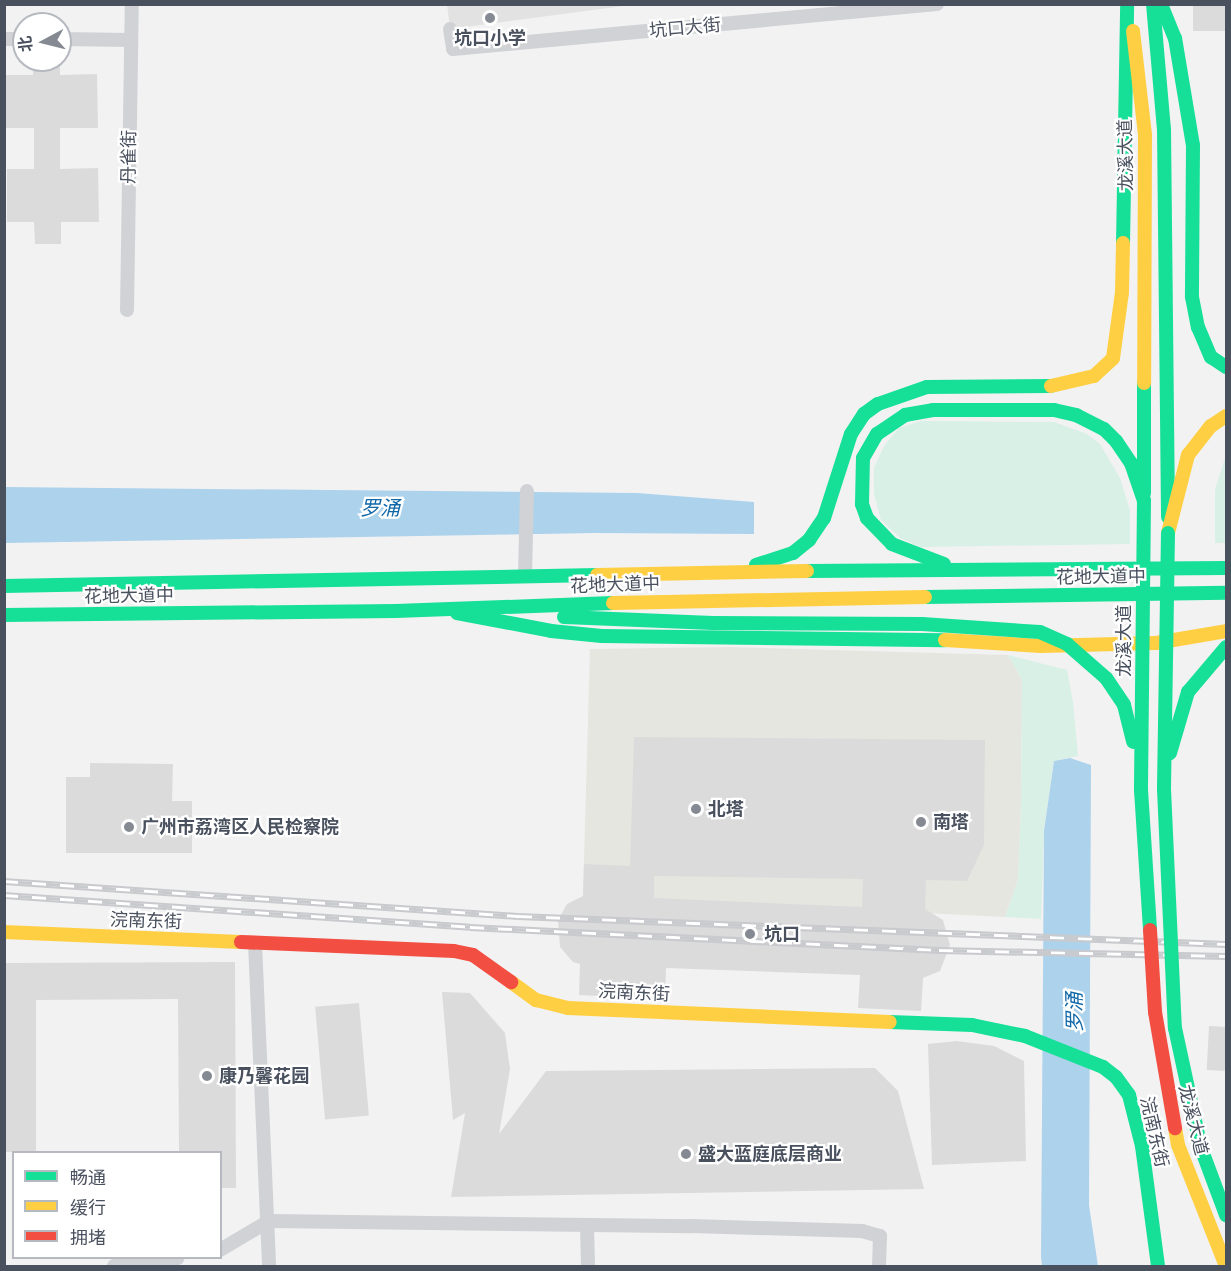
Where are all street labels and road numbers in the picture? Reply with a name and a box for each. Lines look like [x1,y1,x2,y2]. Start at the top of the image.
street label: 坑口大街 [648,14,722,42]
street label: 龙溪大道 [1115,119,1137,191]
street label: 丹雀街 [118,130,140,184]
street label: 花地大道中 [1056,565,1146,589]
street label: 花地大道中 [570,573,660,597]
street label: 花地大道中 [84,584,174,608]
street label: 龙溪大道 [1113,605,1135,677]
street label: 浣南东街 [110,909,182,933]
street label: 浣南东街 [597,980,671,1006]
street label: 龙溪大道 [1174,1082,1212,1158]
street label: 浣南东街 [1135,1094,1173,1170]

